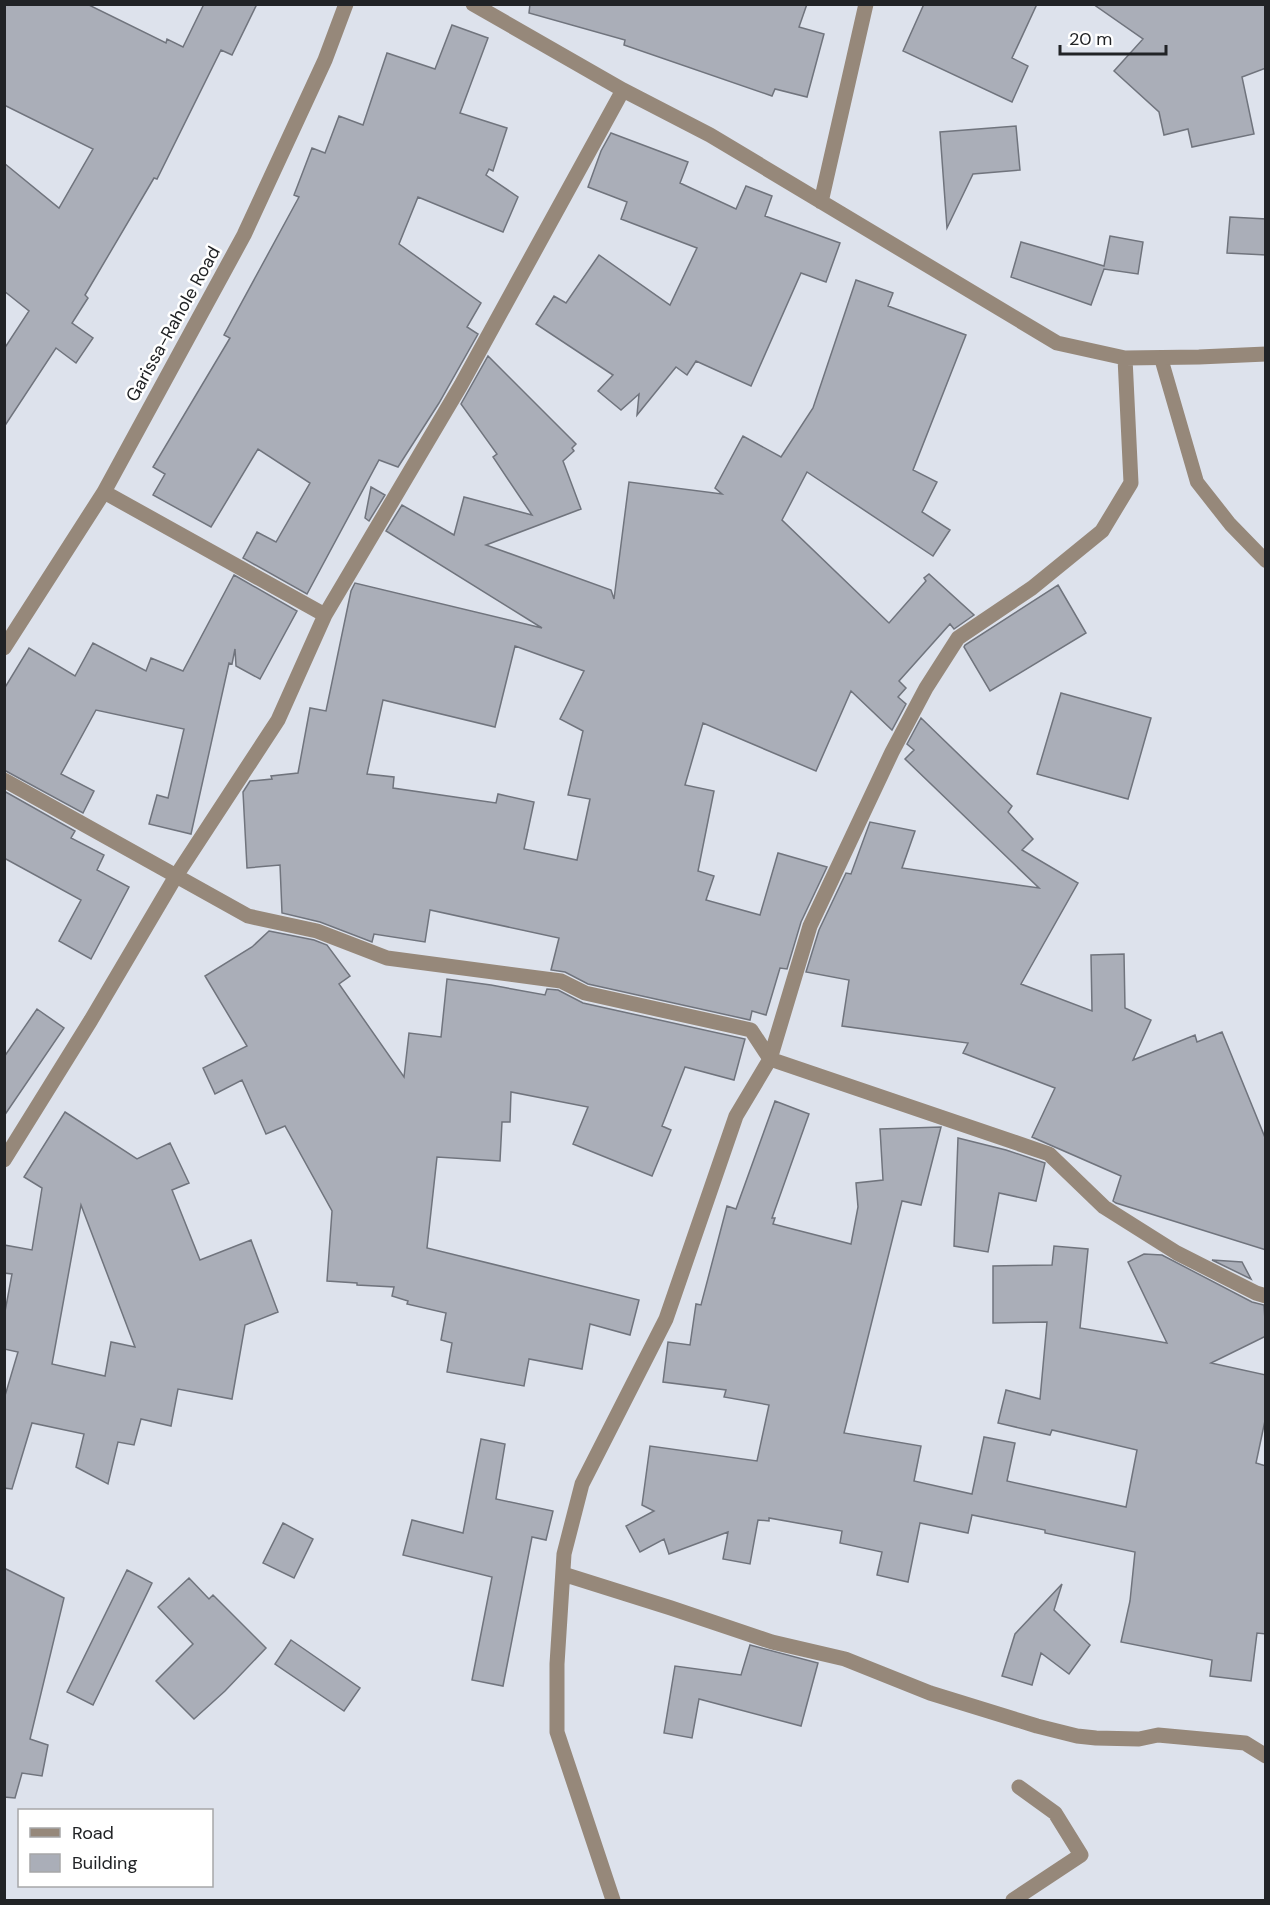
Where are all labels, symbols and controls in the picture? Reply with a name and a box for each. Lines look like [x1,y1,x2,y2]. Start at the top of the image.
scale bar [1060,18,1166,56]
text: 20 m [1069,27,1112,51]
street label: Garissa-Rahole Road [120,242,226,406]
legend [18,1809,213,1887]
text: Road [72,1821,114,1845]
text: Building [72,1851,137,1875]

